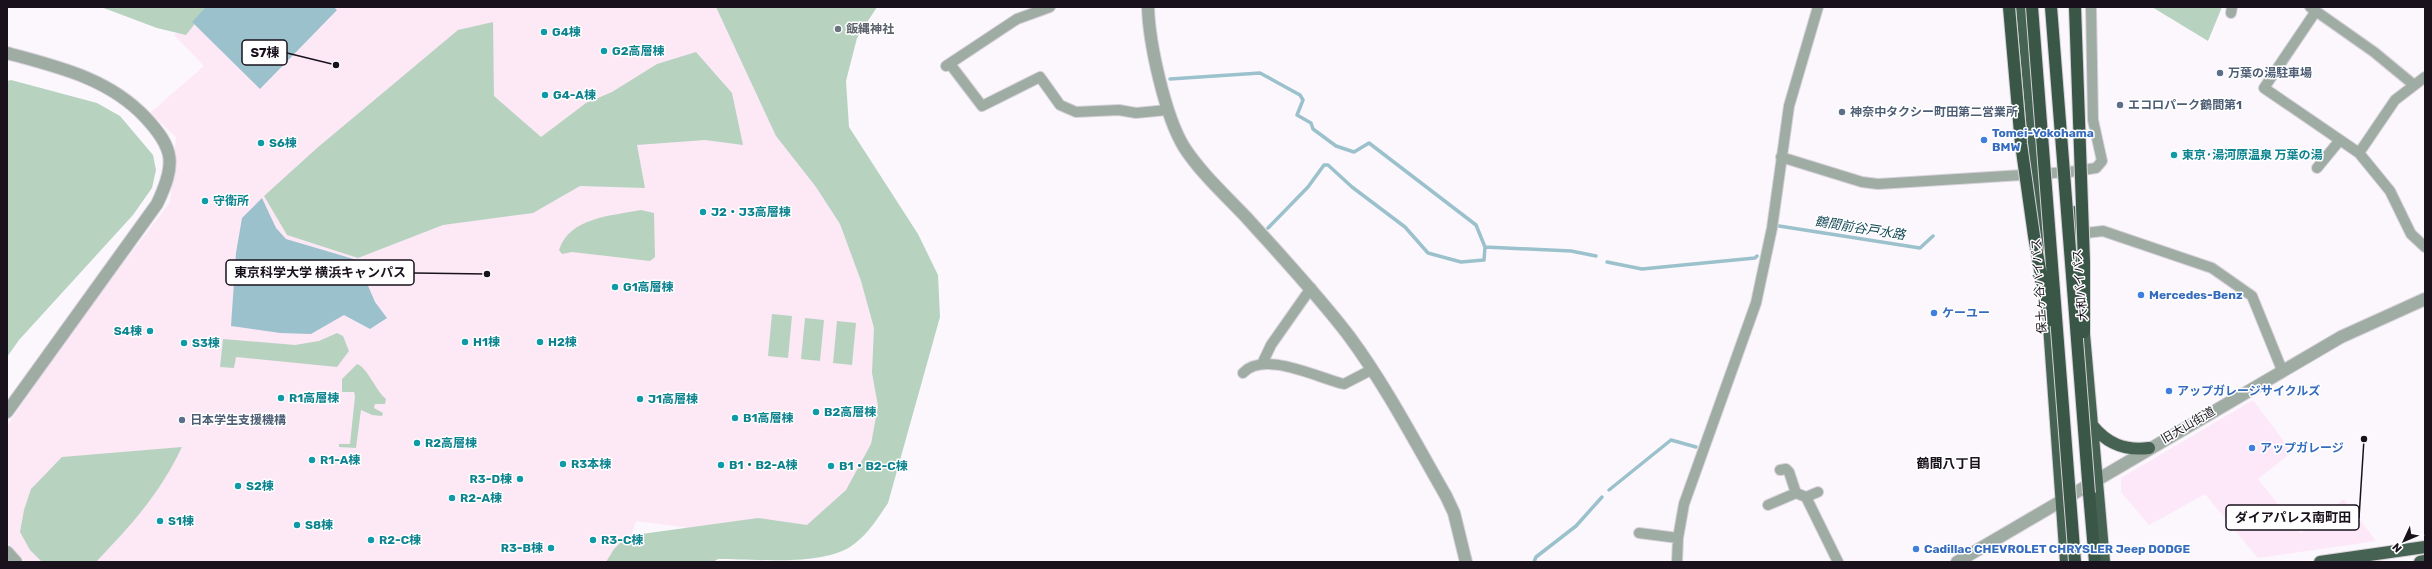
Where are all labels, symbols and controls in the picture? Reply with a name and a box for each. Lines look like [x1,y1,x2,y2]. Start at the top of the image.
place label: 飯縄神社 [846,22,894,36]
marker: 飯縄神社 [833,24,843,34]
place label: G4棟 [552,25,581,39]
marker: G4棟 [539,27,549,37]
callout: S7棟 [242,40,287,65]
place label: G2高層棟 [612,44,664,58]
text: S7棟 [250,45,280,60]
marker: G2高層棟 [599,46,609,56]
place label: 万葉の湯駐車場 [2228,66,2312,80]
marker: 万葉の湯駐車場 [2215,68,2225,78]
place label: G4-A棟 [553,88,596,102]
marker: G4-A棟 [540,90,550,100]
place label: エコロパーク鶴間第1 [2128,98,2242,112]
marker: エコロパーク鶴間第1 [2115,100,2125,110]
place label: 神奈中タクシー町田第二営業所 [1850,105,2018,119]
marker: 神奈中タクシー町田第二営業所 [1837,107,1847,117]
place label: Tomei-Yokohama BMW [1992,126,2094,154]
marker: Tomei-Yokohama BMW [1979,135,1989,145]
place label: S6棟 [269,136,297,150]
marker: S6棟 [256,138,266,148]
place label: 東京･湯河原温泉 万葉の湯 [2182,148,2323,162]
marker: 東京･湯河原温泉 万葉の湯 [2169,150,2179,160]
place label: 守衛所 [213,194,249,208]
marker: 守衛所 [200,196,210,206]
place label: J2・J3高層棟 [711,205,791,219]
marker: J2・J3高層棟 [698,207,708,217]
water label: 鶴間前谷戸水路 [1814,213,1907,243]
street label: 保土ヶ谷バイパス [2029,238,2049,334]
street label: 大和バイパス [2070,249,2090,321]
callout: 東京科学大学 横浜キャンパス [226,260,414,285]
text: 東京科学大学 横浜キャンパス [234,265,406,280]
place label: G1高層棟 [623,280,674,294]
marker: G1高層棟 [610,282,620,292]
place label: Mercedes-Benz [2149,288,2243,302]
marker: Mercedes-Benz [2136,290,2146,300]
place label: ケーユー [1942,306,1990,320]
marker: ケーユー [1929,308,1939,318]
place label: S4棟 [114,324,142,338]
marker: S4棟 [145,326,155,336]
place label: H1棟 [473,335,500,349]
place label: H2棟 [548,335,577,349]
place label: S3棟 [192,336,220,350]
marker: H1棟 [460,337,470,347]
marker: H2棟 [535,337,545,347]
marker: S3棟 [179,338,189,348]
place label: アップガレージサイクルズ [2177,384,2320,398]
marker: アップガレージサイクルズ [2164,386,2174,396]
place label: R1高層棟 [289,391,339,405]
place label: J1高層棟 [648,392,698,406]
marker: R1高層棟 [276,393,286,403]
marker: J1高層棟 [635,394,645,404]
street label: 旧大山街道 [2159,404,2217,446]
place label: B2高層棟 [824,405,876,419]
marker: B2高層棟 [811,407,821,417]
place label: B1高層棟 [743,411,793,425]
place label: 日本学生支援機構 [190,413,286,427]
marker: B1高層棟 [730,413,740,423]
marker: 日本学生支援機構 [177,415,187,425]
place label: R2高層棟 [425,436,477,450]
marker: R2高層棟 [412,438,422,448]
place label: アップガレージ [2260,441,2344,455]
marker: アップガレージ [2247,443,2257,453]
place label: R1-A棟 [320,453,360,467]
marker: R1-A棟 [307,455,317,465]
district label: 鶴間八丁目 [1916,456,1982,471]
place label: R3本棟 [571,457,611,471]
place label: B1・B2-A棟 [729,458,798,472]
marker: R3本棟 [558,459,568,469]
place label: B1・B2-C棟 [839,459,908,473]
marker: B1・B2-A棟 [716,460,726,470]
marker: B1・B2-C棟 [826,461,836,471]
place label: R3-D棟 [470,472,512,486]
marker: R3-D棟 [515,474,525,484]
place label: S2棟 [246,479,274,493]
marker: S2棟 [233,481,243,491]
place label: R2-A棟 [460,491,502,505]
marker: R2-A棟 [447,493,457,503]
callout: ダイアパレス南町田 [2226,505,2359,530]
text: ダイアパレス南町田 [2235,510,2351,525]
place label: S1棟 [168,514,194,528]
marker: S1棟 [155,516,165,526]
place label: S8棟 [305,518,333,532]
marker: S8棟 [292,520,302,530]
north arrow [2384,521,2424,561]
place label: R2-C棟 [379,533,421,547]
place label: R3-C棟 [601,533,643,547]
marker: R2-C棟 [366,535,376,545]
marker: R3-C棟 [588,535,598,545]
text: N [2390,540,2405,555]
place label: R3-B棟 [501,541,543,555]
place label: Cadillac CHEVROLET CHRYSLER Jeep DODGE [1924,542,2191,556]
marker: R3-B棟 [546,543,556,553]
marker: Cadillac CHEVROLET CHRYSLER Jeep DODGE [1911,544,1921,554]

